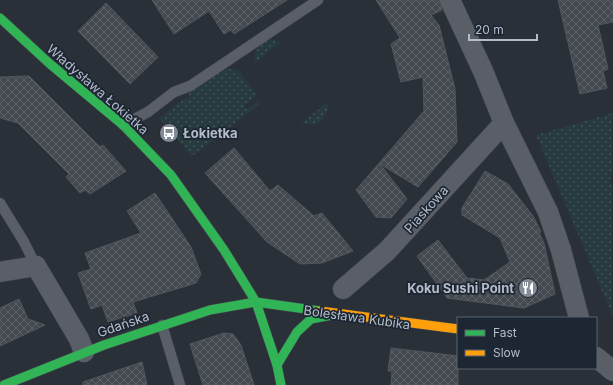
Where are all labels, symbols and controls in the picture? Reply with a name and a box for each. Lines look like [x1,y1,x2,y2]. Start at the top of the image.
scale bar [469,16,537,42]
text: 20 m [475,22,504,37]
street label: Władysława Łokietka [44,40,152,138]
bus stop icon: Łokietka [158,122,180,144]
place label: Łokietka [183,125,238,141]
street label: Piaskowa [401,182,451,236]
restaurant icon: Koku Sushi Point [517,277,539,299]
place label: Koku Sushi Point [407,280,514,296]
street label: Bolesława Kubika [303,302,411,332]
street label: Gdańska [95,308,151,340]
legend [457,317,597,369]
text: Fast [493,325,517,340]
text: Slow [493,345,521,360]

